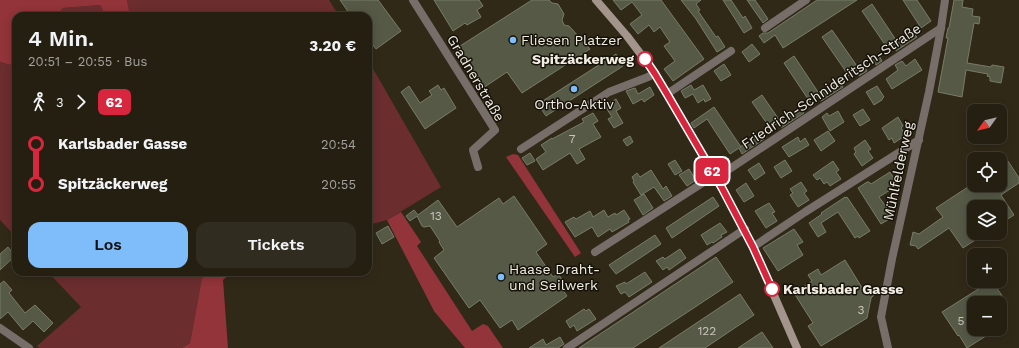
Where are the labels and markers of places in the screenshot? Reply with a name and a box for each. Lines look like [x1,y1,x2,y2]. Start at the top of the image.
place label: Fliesen Platzer [521,32,622,48]
marker: Fliesen Platzer [508,35,518,45]
place label: Spitzäckerweg [532,51,634,67]
marker: Spitzäckerweg [637,51,653,67]
marker: Ortho-Aktiv [569,84,579,94]
place label: Ortho-Aktiv [534,96,614,112]
place label: Haase Draht- und Seilwerk [509,261,600,293]
marker: Haase Draht- und Seilwerk [496,272,506,282]
marker: Karlsbader Gasse [764,281,780,297]
place label: Karlsbader Gasse [783,281,903,297]

